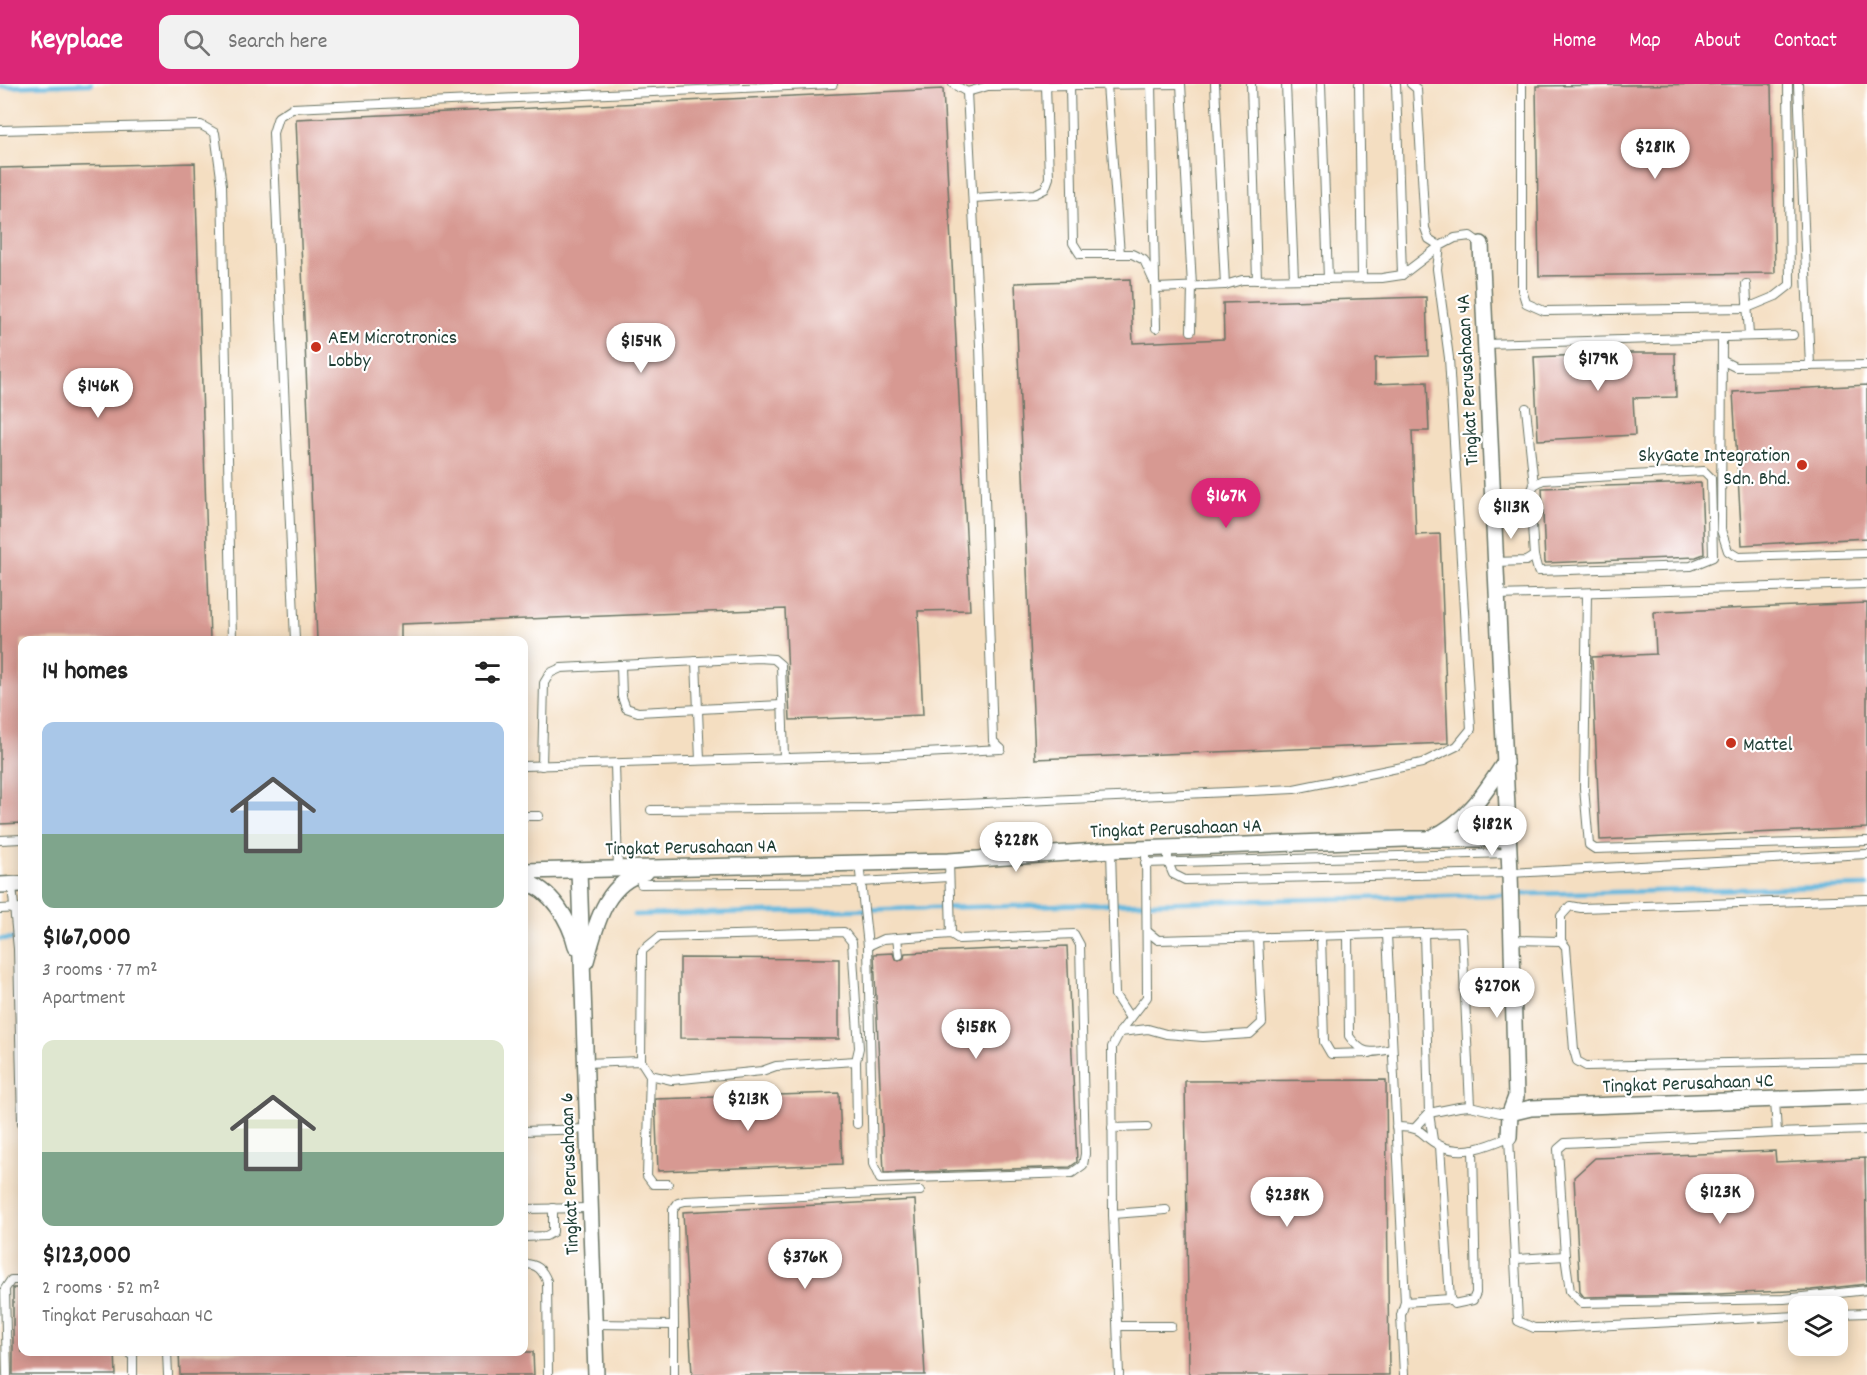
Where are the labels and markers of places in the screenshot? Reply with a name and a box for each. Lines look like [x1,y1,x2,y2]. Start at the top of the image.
pin: $281K [1613,129,1697,180]
pin: $154K [599,323,683,374]
place label: AEM Microtronics Lobby [328,325,457,376]
marker: AEM Microtronics Lobby [309,340,323,354]
pin: $179K [1556,341,1640,392]
pin: $146K [56,368,140,419]
place label: SkyGate Integration Sdn. Bhd. [1638,443,1790,494]
marker: SkyGate Integration Sdn. Bhd. [1795,458,1809,472]
pin: $167K [1184,478,1268,529]
pin: $113K [1469,489,1553,540]
place label: Mattel [1743,732,1793,760]
marker: Mattel [1724,736,1738,750]
pin: $182K [1450,806,1534,857]
pin: $228K [974,822,1058,873]
pin: $270K [1455,968,1539,1019]
pin: $158K [934,1009,1018,1060]
pin: $213K [706,1081,790,1132]
pin: $123K [1678,1174,1762,1225]
pin: $238K [1245,1177,1329,1228]
pin: $376K [763,1239,847,1290]

